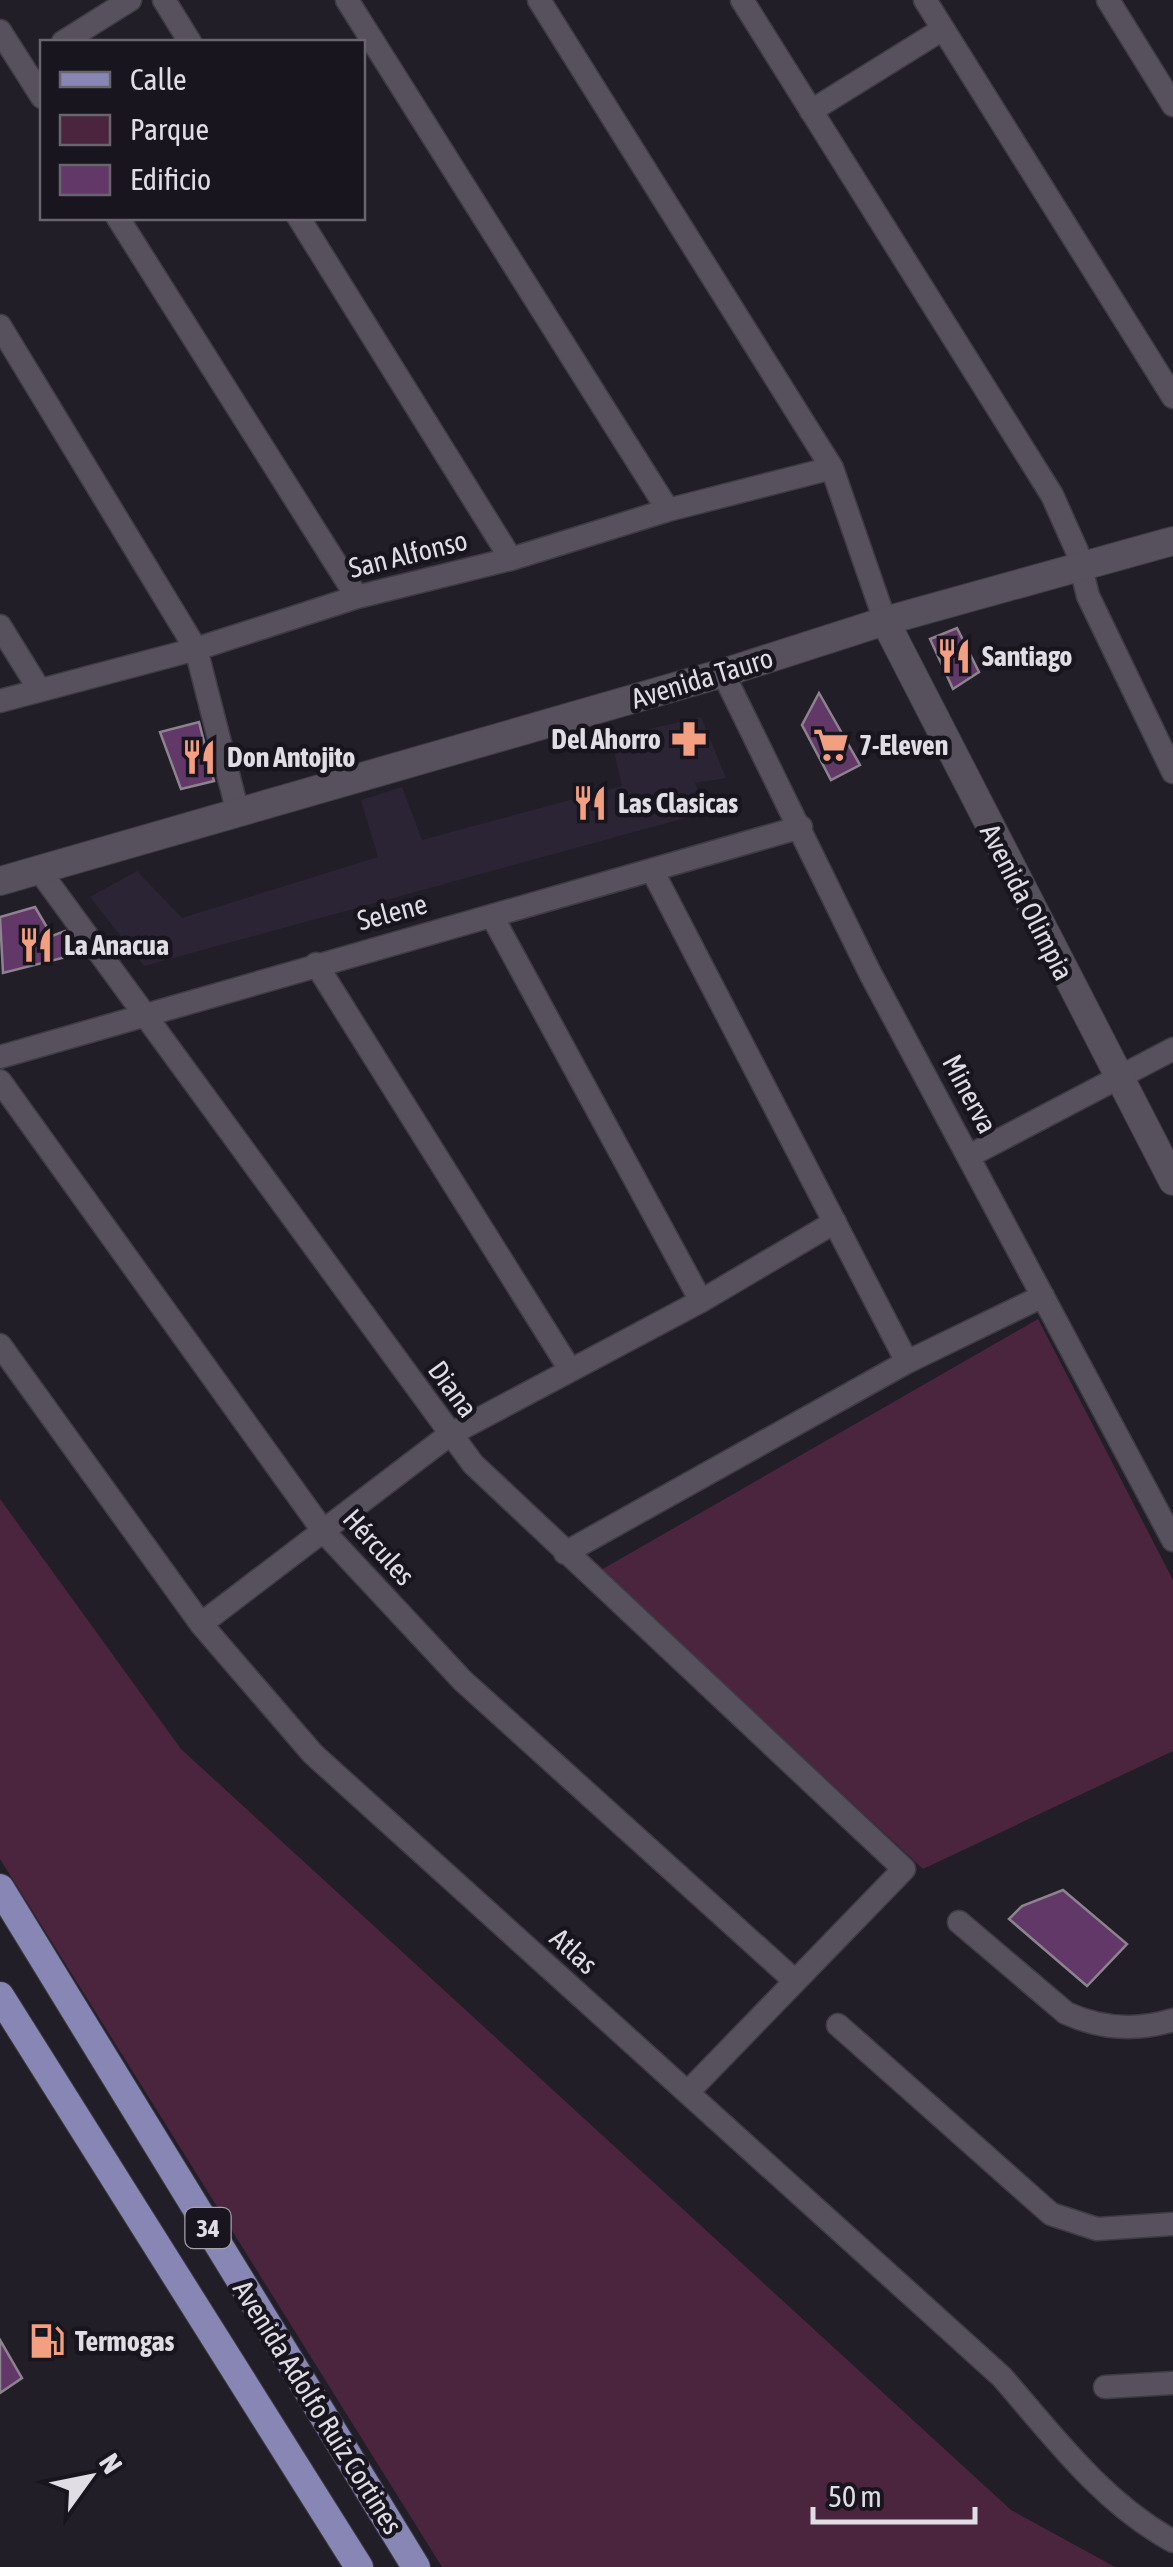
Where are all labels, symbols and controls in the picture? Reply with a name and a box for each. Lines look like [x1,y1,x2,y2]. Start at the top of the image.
legend [40,40,365,220]
text: Calle [130,62,187,96]
text: Parque [130,112,209,146]
text: Edificio [130,162,211,196]
street label: San Alfonso [345,524,471,584]
restaurant icon: Santiago [935,637,973,675]
place label: Santiago [982,640,1073,672]
street label: Avenida Tauro [627,641,777,715]
pharmacy icon: Del Ahorro [670,720,708,758]
place label: Del Ahorro [551,723,661,755]
supermarket icon: 7-Eleven [812,726,850,764]
place label: 7-Eleven [859,729,948,761]
restaurant icon: Don Antojito [180,738,218,776]
place label: Don Antojito [227,741,355,773]
restaurant icon: Las Clasicas [571,784,609,822]
place label: Las Clasicas [618,787,738,819]
street label: Avenida Olimpia [974,819,1080,985]
street label: Selene [354,887,430,937]
restaurant icon: La Anacua [17,926,55,964]
place label: La Anacua [64,929,169,961]
street label: Minerva [936,1049,1004,1139]
street label: Diana [422,1355,484,1423]
street label: Hércules [337,1503,421,1591]
street label: Atlas [544,1922,604,1980]
road number: 34 [186,2208,230,2248]
street label: Avenida Adolfo Ruíz Cortines [227,2275,409,2539]
fuel station icon: Termogas [28,2322,66,2360]
place label: Termogas [75,2325,174,2357]
north arrow [40,2427,140,2527]
text: N [93,2448,129,2479]
scale bar [813,2462,976,2524]
text: 50 m [828,2479,882,2513]

